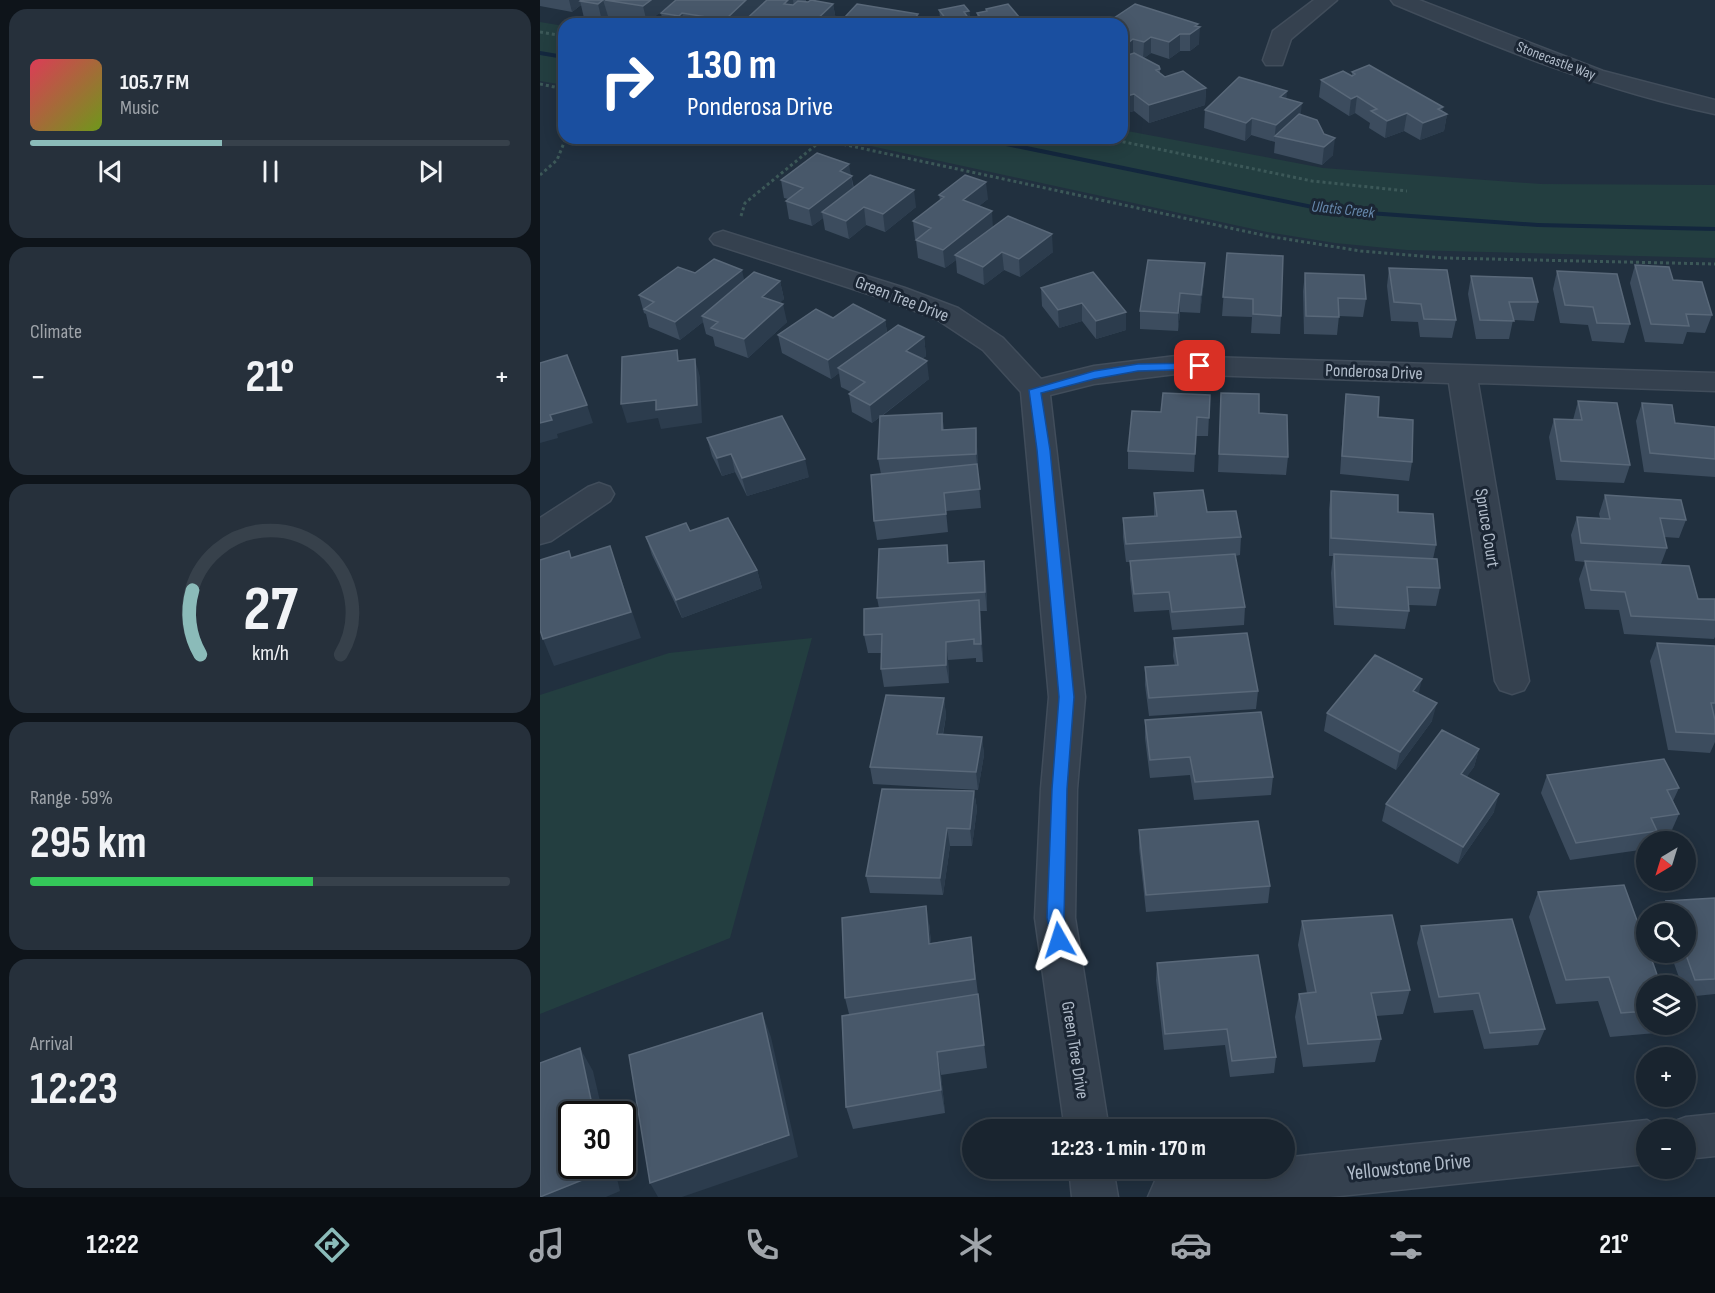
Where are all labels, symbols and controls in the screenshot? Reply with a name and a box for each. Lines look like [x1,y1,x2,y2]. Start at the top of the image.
street label: Stonecastle Way [1514,37,1598,85]
text: 130 m [687,40,777,91]
icon: right [588,42,666,120]
text: 105.7 FM [120,69,189,96]
text: Ponderosa Drive [687,91,833,123]
text: Music [120,96,159,120]
icon: previous [94,155,127,188]
icon: pause [254,155,287,188]
icon: next [414,155,447,188]
water label: Ulatis Creek [1311,197,1376,223]
street label: Green Tree Drive [852,272,952,326]
text: Climate [30,320,82,344]
pin [1174,340,1225,391]
icon: arrive [1183,349,1216,382]
text: 21° [246,350,294,405]
text: − [30,357,46,397]
text: + [494,357,510,397]
street label: Ponderosa Drive [1325,360,1423,384]
street label: Spruce Court [1470,487,1504,569]
text: 27 [243,574,298,649]
text: km/h [251,642,289,667]
text: Range · 59% [30,786,113,810]
text: 295 km [30,816,147,871]
north arrow [1636,831,1696,891]
map controls [1636,831,1696,1179]
button: search [1636,903,1696,963]
position arrow [1027,908,1091,972]
button: layers [1636,975,1696,1035]
street label: Green Tree Drive [1057,1000,1093,1100]
text: Arrival [30,1032,73,1056]
button: + [1636,1047,1696,1107]
text: 12:23 [30,1062,118,1117]
speed limit sign: 30 [558,1101,636,1179]
button: − [1636,1119,1696,1179]
text: 12:23 · 1 min · 170 m [1051,1135,1206,1162]
street label: Yellowstone Drive [1346,1148,1472,1186]
icon: directions [311,1224,353,1266]
icon: music [526,1224,568,1266]
icon: phone [741,1224,783,1266]
icon: climate [955,1224,997,1266]
icon: car [1170,1224,1212,1266]
icon: filters [1385,1224,1427,1266]
text: 12:22 [86,1229,139,1261]
text: 21° [1599,1229,1629,1261]

